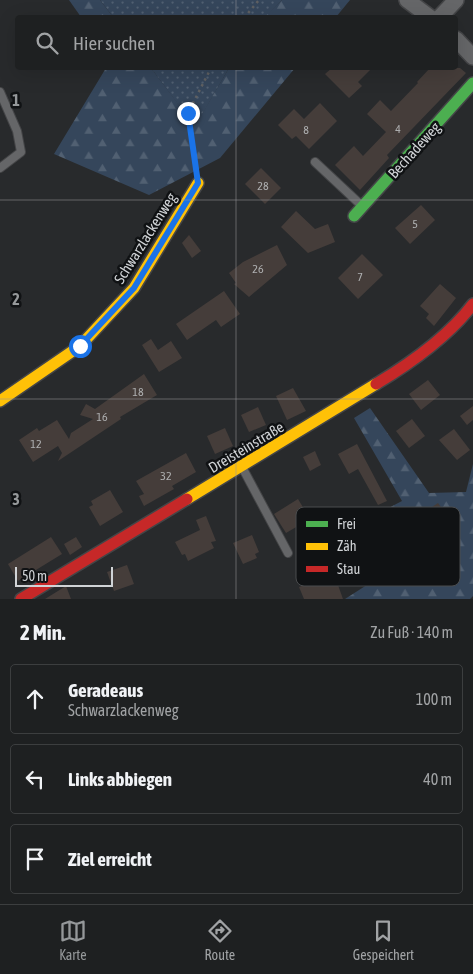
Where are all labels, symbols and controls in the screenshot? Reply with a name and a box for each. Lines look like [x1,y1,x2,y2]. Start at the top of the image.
search box [15,15,458,70]
icon: search [33,29,61,57]
text: Hier suchen [73,32,155,54]
text: 1 [12,91,20,109]
route end [177,102,200,125]
street label: Bechadeweg [384,118,444,182]
house number: 4 [395,122,401,136]
house number: 8 [303,123,309,137]
house number: 28 [257,179,269,193]
street label: Schwarzlackenweg [110,189,180,286]
house number: 5 [412,217,418,231]
house number: 26 [252,262,264,276]
house number: 7 [357,270,363,284]
text: 2 [12,290,20,308]
route start [69,335,92,358]
house number: 18 [132,385,144,399]
house number: 16 [96,410,108,424]
street label: Dreisteinstraße [205,418,287,476]
house number: 12 [30,437,42,451]
house number: 32 [160,469,172,483]
text: 3 [12,490,20,508]
legend [296,507,460,586]
text: Frei [337,516,356,532]
text: Zäh [337,538,357,554]
text: Stau [337,561,360,577]
scale bar [15,564,112,587]
text: 50 m [22,568,47,584]
text: 2 Min. [20,620,66,644]
text: Zu Fuß · 140 m [370,623,453,641]
text: Geradeaus [68,679,143,701]
icon: ahead [21,685,49,713]
text: 100 m [416,690,452,708]
text: Schwarzlackenweg [68,701,179,719]
icon: left [21,765,49,793]
text: Links abbiegen [68,768,172,790]
text: 40 m [423,770,452,788]
icon: arrive [21,845,49,873]
text: Ziel erreicht [68,848,152,870]
tab: Karte [59,917,87,963]
tab: Route [205,917,235,963]
tab: Gespeichert [353,917,414,963]

